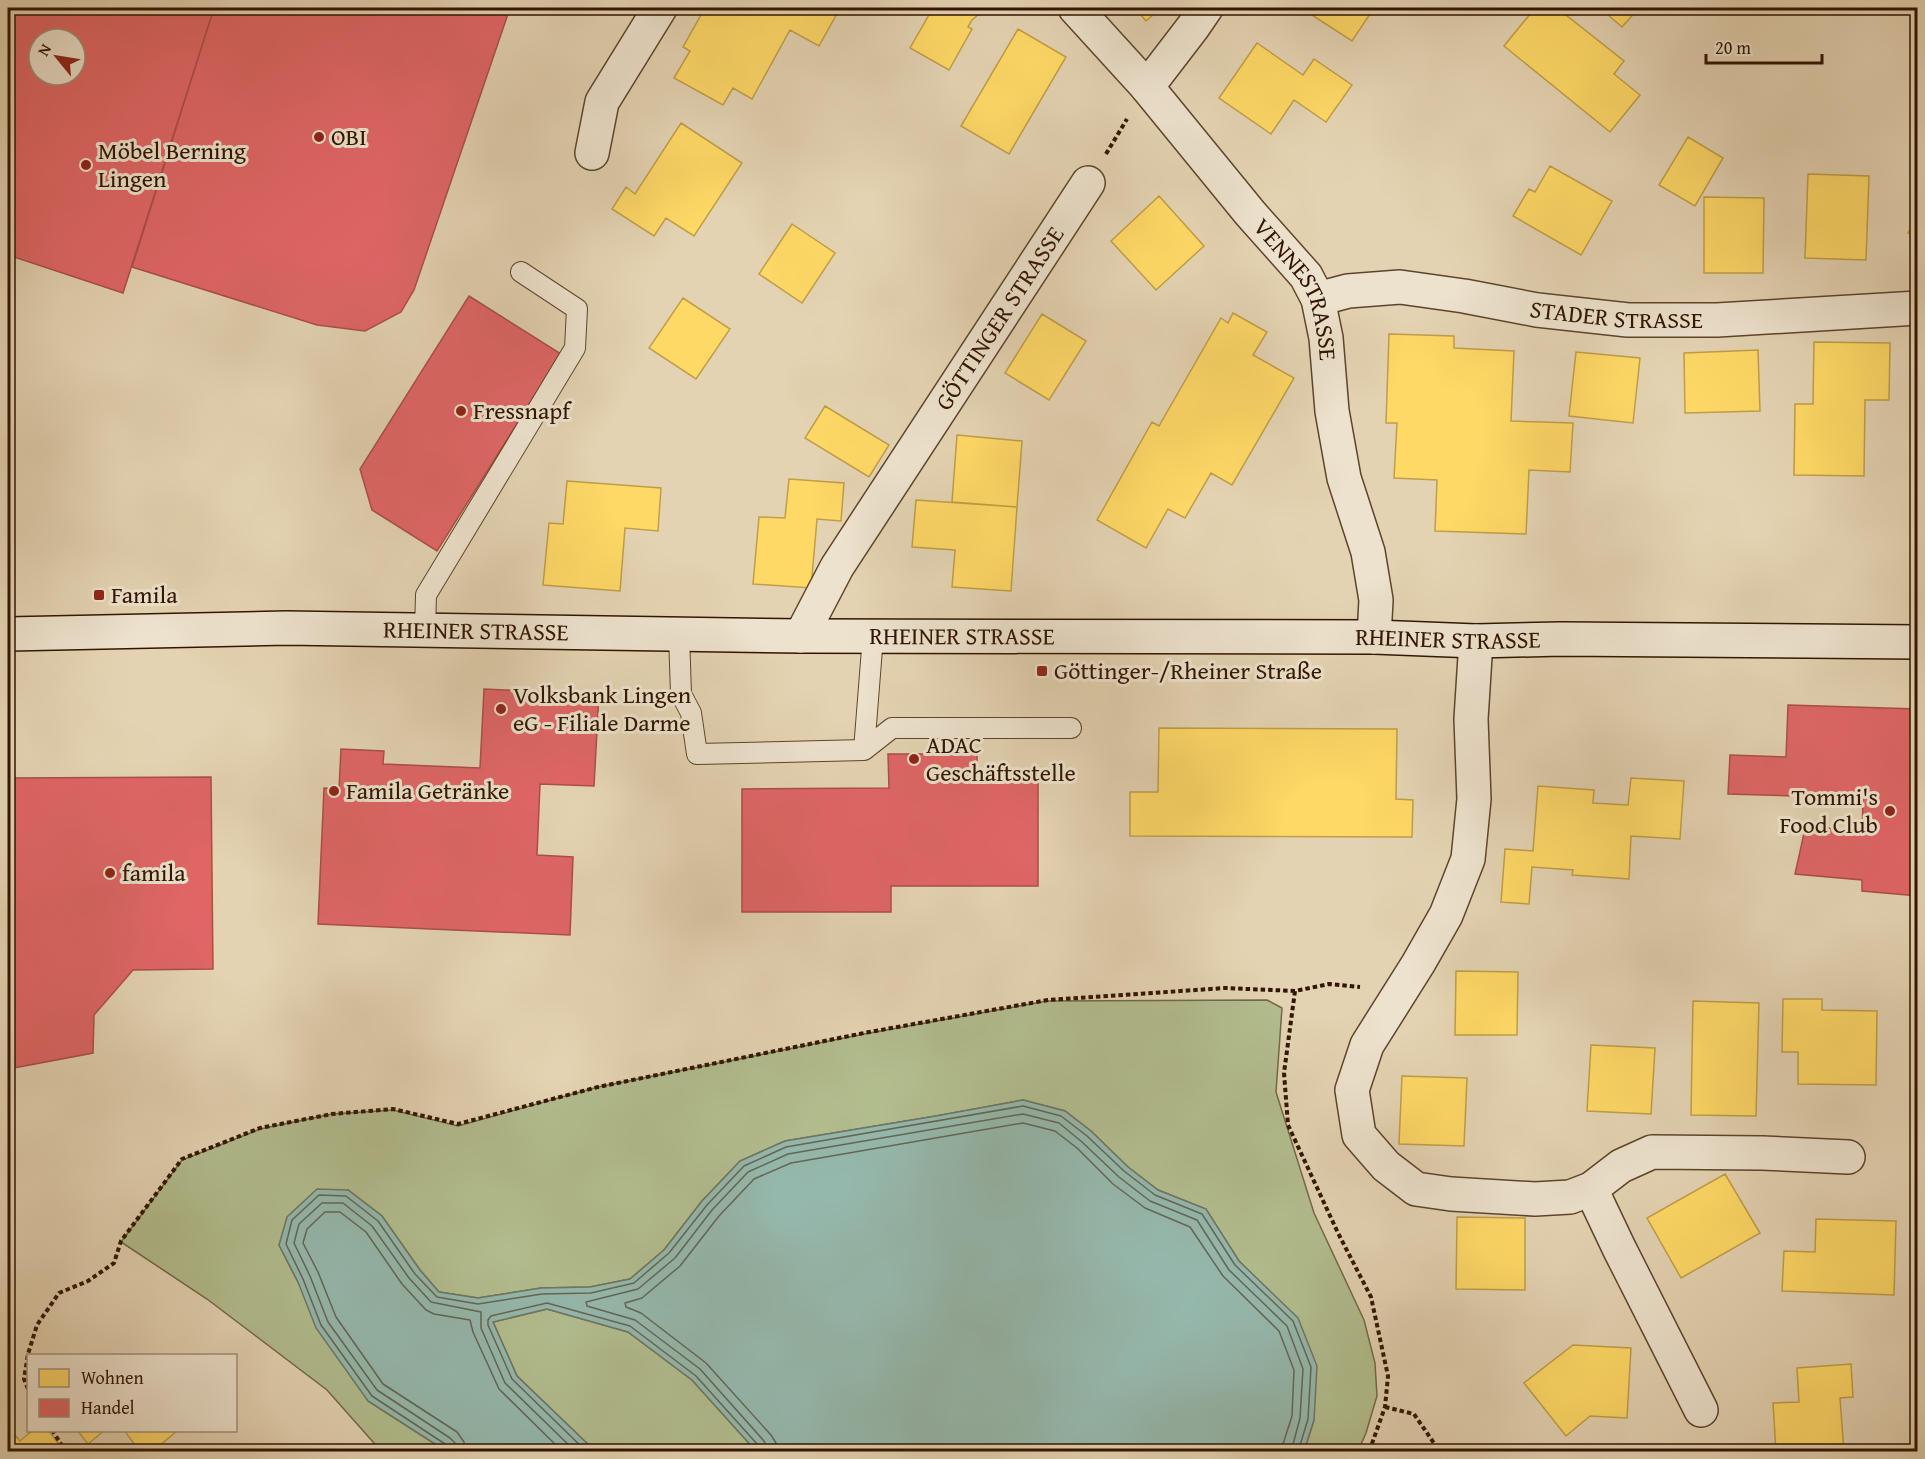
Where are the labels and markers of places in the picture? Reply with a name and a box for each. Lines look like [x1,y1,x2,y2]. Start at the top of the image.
place label: OBI [331,119,367,154]
marker: OBI [312,130,326,144]
place label: Möbel Berning Lingen [98,133,246,196]
marker: Möbel Berning Lingen [79,158,93,172]
place label: Fressnapf [473,393,572,428]
marker: Fressnapf [454,404,468,418]
place label: Famila [111,577,178,612]
marker: Famila [92,588,106,602]
place label: Göttinger-/Rheiner Straße [1054,653,1322,688]
marker: Göttinger-/Rheiner Straße [1035,664,1049,678]
place label: Volksbank Lingen eG - Filiale Darme [513,677,692,740]
marker: Volksbank Lingen eG - Filiale Darme [494,702,508,716]
place label: ADAC Geschäftsstelle [926,727,1076,790]
marker: ADAC Geschäftsstelle [907,752,921,766]
place label: Famila Getränke [346,773,509,808]
place label: Tommi's Food Club [1779,779,1878,842]
marker: Famila Getränke [327,784,341,798]
marker: Tommi's Food Club [1883,804,1897,818]
place label: famila [122,855,186,890]
marker: famila [103,866,117,880]

